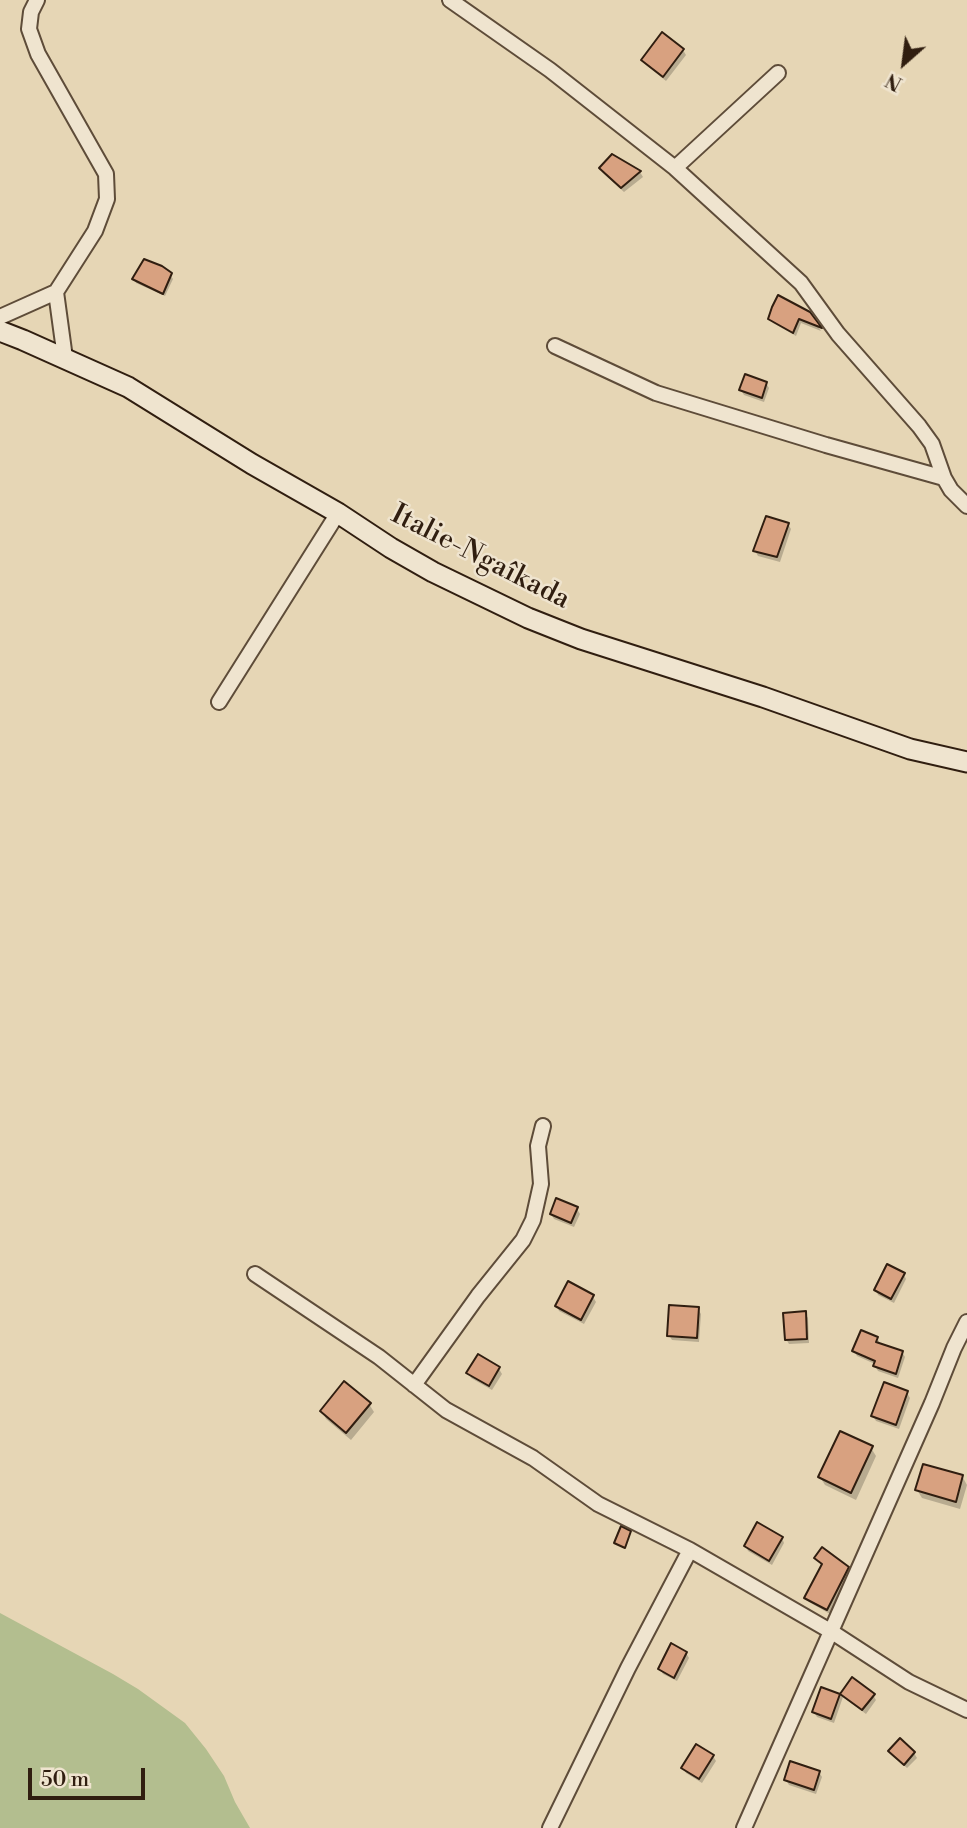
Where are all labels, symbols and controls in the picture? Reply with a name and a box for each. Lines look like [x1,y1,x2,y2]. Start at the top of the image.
north arrow [869,28,939,98]
text: N [882,67,906,96]
street label: Italie-Ngaîkada [385,498,575,618]
scale bar [32,1755,149,1799]
text: 50 m [41,1767,89,1793]

